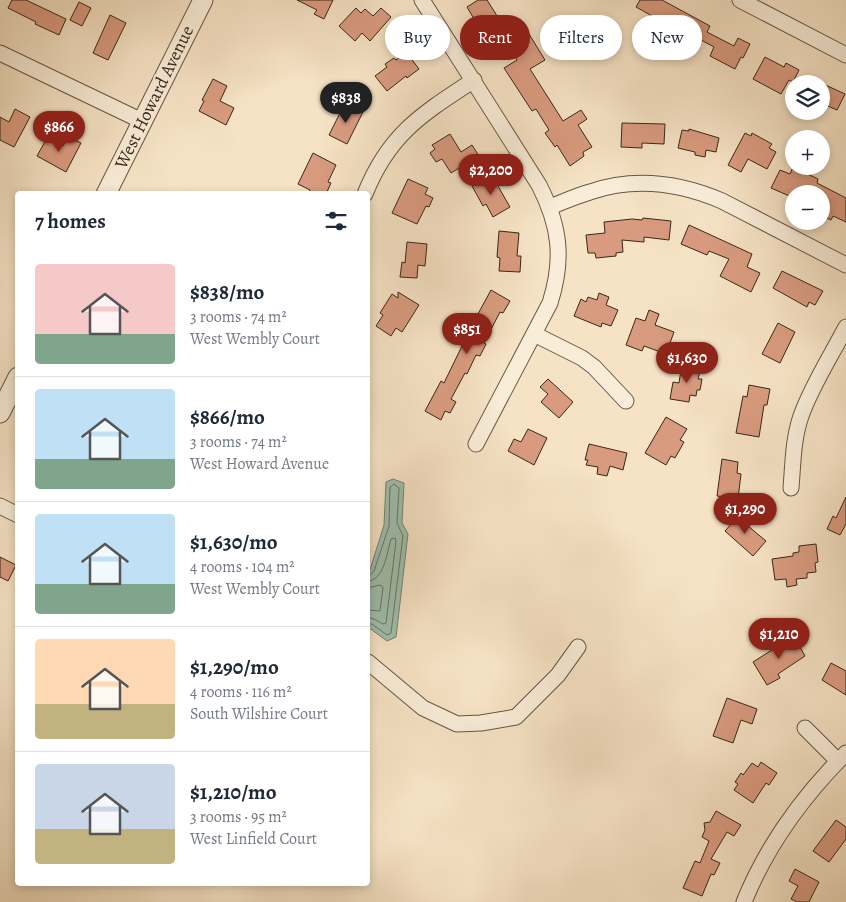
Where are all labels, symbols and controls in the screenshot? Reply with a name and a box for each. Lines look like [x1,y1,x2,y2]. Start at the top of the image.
chip: Buy [385,15,450,60]
chip: Rent [460,15,530,60]
chip: Filters [540,15,622,60]
chip: New [632,15,702,60]
street label: West Howard Avenue [108,21,199,173]
map controls [785,75,830,230]
button: layers [785,75,830,120]
pin: $838 [316,82,376,124]
text: $838 [331,87,361,109]
pin: $866 [29,110,89,153]
text: $866 [44,116,74,138]
button: + [785,130,830,175]
pin: $2,200 [450,154,532,196]
text: $2,200 [469,159,513,181]
button: − [785,185,830,230]
text: 7 homes [35,207,106,235]
icon: filters [322,207,350,235]
text: $838/mo [190,278,264,306]
icon: home [75,284,135,344]
text: 3 rooms · 74 m² [190,306,287,328]
pin: $851 [437,312,497,355]
text: $851 [453,318,481,340]
text: West Wembly Court [190,328,320,350]
pin: $1,630 [646,342,728,384]
text: $1,630 [667,347,707,369]
text: $866/mo [190,403,265,431]
icon: home [75,409,135,469]
text: 3 rooms · 74 m² [190,431,287,453]
text: West Howard Avenue [190,453,329,475]
pin: $1,290 [704,492,786,535]
text: $1,290 [725,498,765,520]
text: $1,630/mo [190,528,278,556]
icon: home [75,534,135,594]
text: 4 rooms · 104 m² [190,556,295,578]
text: West Wembly Court [190,578,320,600]
pin: $1,210 [738,618,820,660]
text: $1,210 [760,623,799,645]
text: $1,290/mo [190,653,279,681]
icon: home [75,659,135,719]
text: 4 rooms · 116 m² [190,681,292,703]
text: South Wilshire Court [190,703,328,725]
text: $1,210/mo [190,778,277,806]
icon: home [75,784,135,844]
text: 3 rooms · 95 m² [190,806,287,828]
text: West Linfield Court [190,828,317,850]

